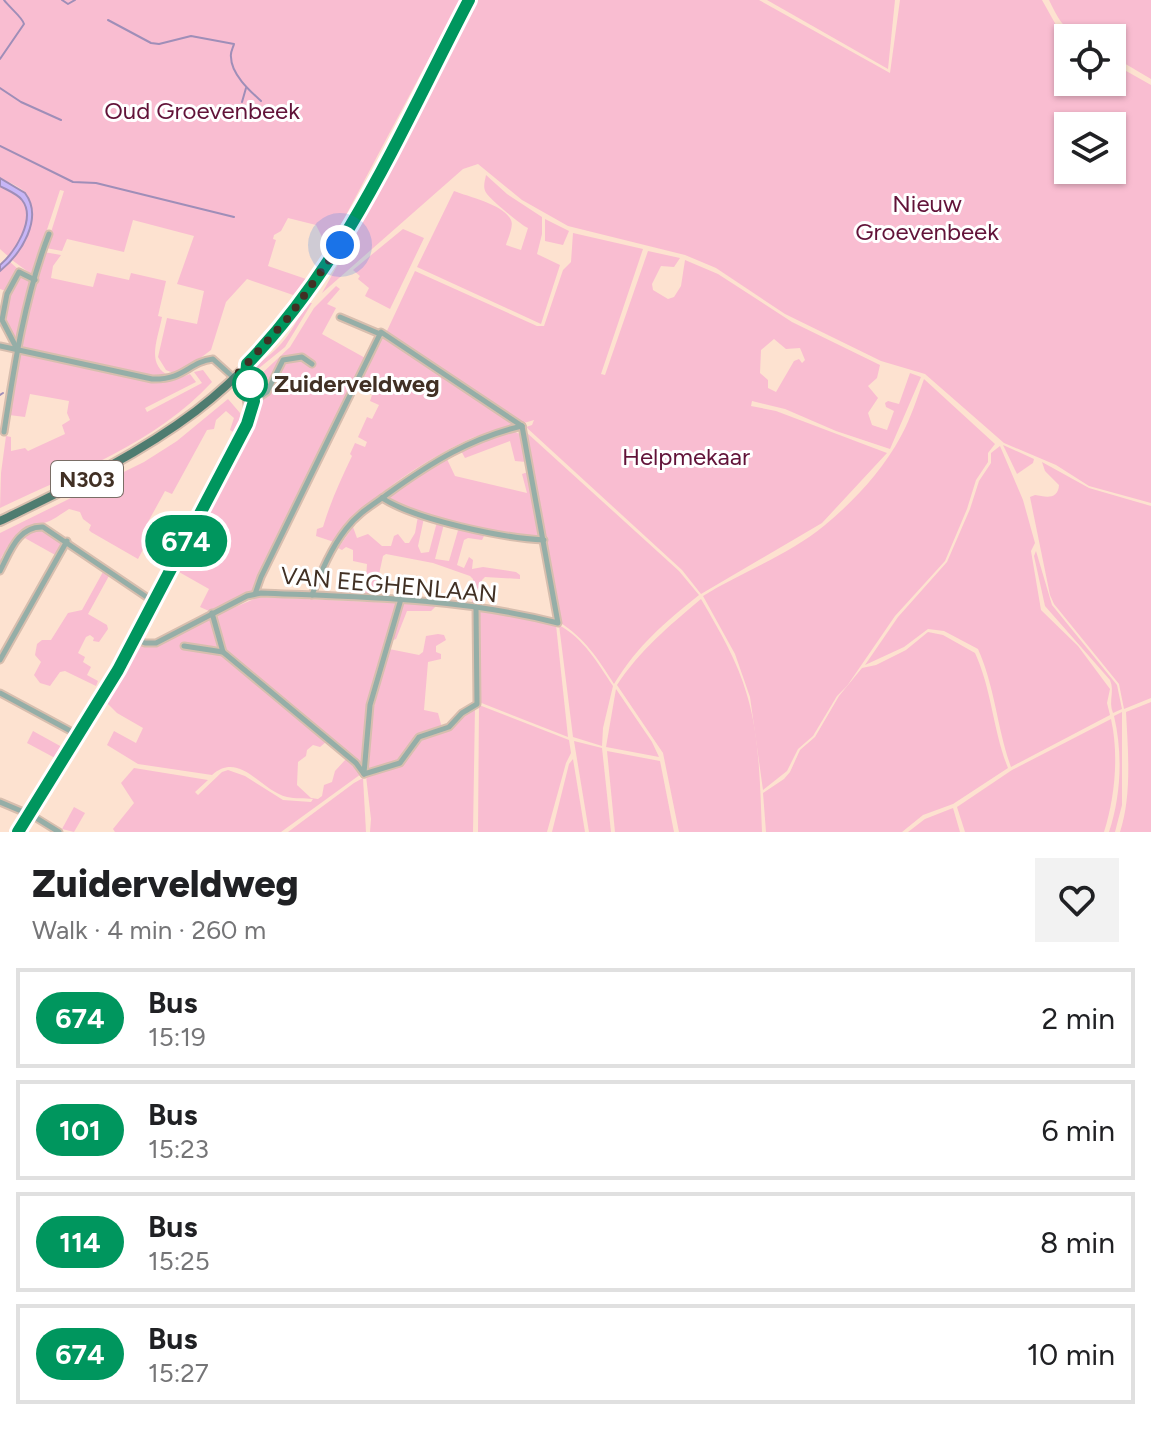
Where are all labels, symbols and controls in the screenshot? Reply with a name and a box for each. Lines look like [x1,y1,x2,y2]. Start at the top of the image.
map controls [1054,24,1126,184]
button: locate [1054,24,1126,96]
park label: Oud Groevenbeek [104,96,300,125]
button: layers [1054,112,1126,184]
park label: Nieuw Groevenbeek [855,189,999,246]
your location [320,225,360,265]
marker: Zuiderveldweg [233,367,267,401]
place label: Zuiderveldweg [274,369,440,398]
park label: Helpmekaar [622,442,750,471]
road number: N303 [51,461,123,497]
line badge: 674 [140,515,232,567]
text: 674 [161,524,211,558]
street label: VAN EEGHENLAAN [280,561,499,608]
button: heart [1035,858,1119,942]
text: Zuiderveldweg [32,861,299,907]
text: Walk · 4 min · 260 m [32,914,266,946]
text: Bus [148,984,197,1021]
text: 2 min [1042,1000,1115,1037]
text: 674 [55,1001,105,1035]
text: 15:19 [148,1021,206,1053]
text: Bus [148,1096,197,1133]
text: 6 min [1041,1112,1115,1149]
text: 101 [59,1113,101,1147]
text: 15:23 [148,1133,209,1165]
text: Bus [148,1208,197,1245]
text: 8 min [1040,1224,1115,1261]
text: 114 [59,1225,101,1259]
text: 15:25 [148,1245,210,1277]
text: Bus [148,1320,197,1357]
text: 10 min [1027,1336,1115,1373]
text: 674 [55,1337,105,1371]
text: 15:27 [148,1357,209,1389]

